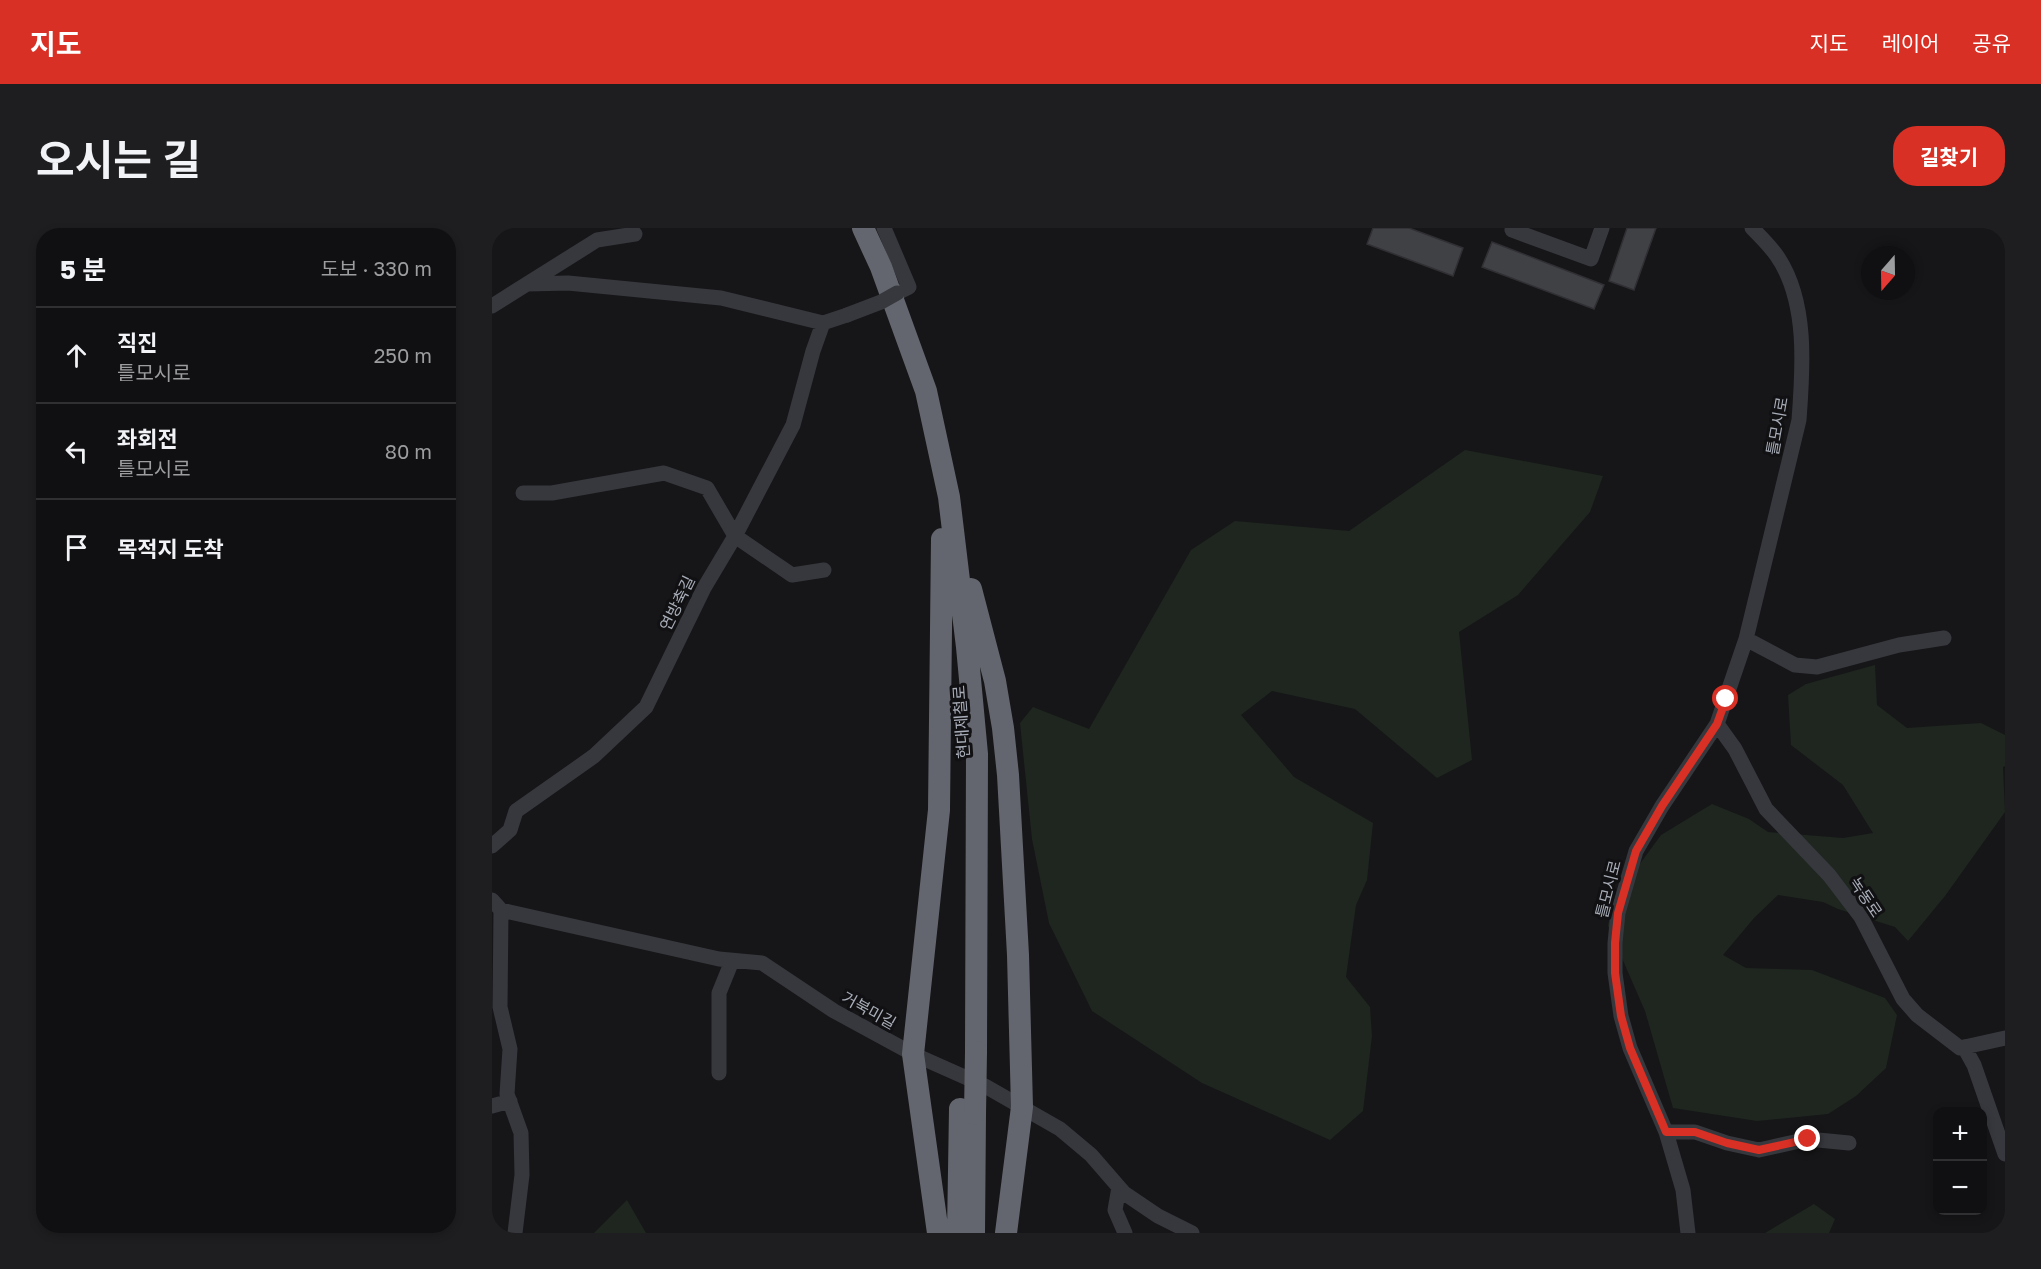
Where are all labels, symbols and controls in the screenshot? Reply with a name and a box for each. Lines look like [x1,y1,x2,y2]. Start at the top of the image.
text: 지도 [30,27,82,60]
text: 지도 [1810,30,1848,56]
text: 레이어 [1881,30,1939,56]
text: 공유 [1972,30,2011,56]
button: 길찾기 [1893,126,2005,186]
text: 오시는 길 [36,134,201,184]
north arrow [1861,246,1915,300]
text: 5 분 [60,254,106,285]
text: 도보 · 330 m [321,256,432,280]
text: 직진 [117,329,157,356]
icon: ahead [60,339,93,372]
text: 250 m [374,343,432,367]
text: 틀모시로 [117,360,191,384]
street label: 틀모시로 [1762,395,1792,457]
text: 좌회전 [117,425,178,452]
icon: left [60,435,93,468]
text: 80 m [385,439,432,463]
text: 틀모시로 [117,456,191,480]
icon: arrive [60,531,93,564]
text: 목적지 도착 [117,535,224,562]
street label: 연방축길 [655,572,699,634]
street label: 현대제철로 [948,684,974,759]
route start [1712,685,1738,711]
street label: 틀모시로 [1591,858,1625,920]
street label: 녹동로 [1845,873,1887,921]
street label: 거북미길 [838,987,900,1033]
map controls [1933,1107,1987,1215]
button: + [1933,1107,1987,1161]
route end [1794,1125,1820,1151]
button: − [1933,1161,1987,1215]

